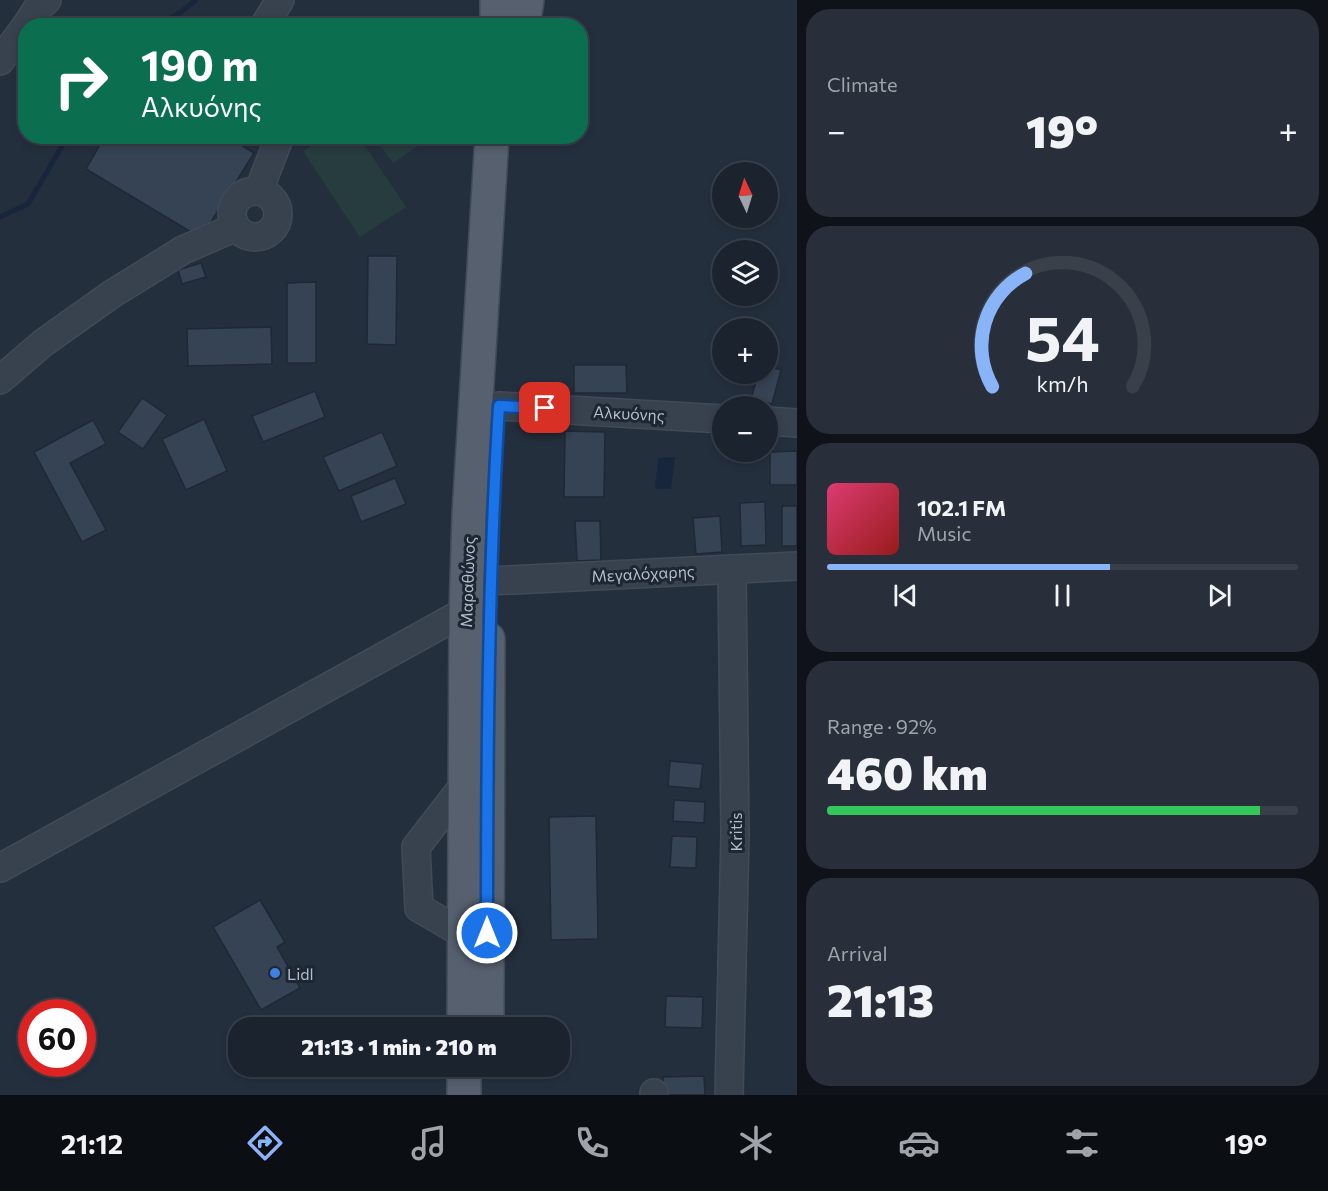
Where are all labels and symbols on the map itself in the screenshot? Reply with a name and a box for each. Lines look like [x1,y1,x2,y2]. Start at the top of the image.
north arrow [712,162,778,228]
pin [519,382,570,433]
street label: Αλκυόνης [593,402,665,424]
street label: Μαραθώνος [456,536,478,628]
street label: Μεγαλόχαρης [591,561,695,585]
street label: Kritis [726,812,745,852]
position arrow [455,901,519,965]
place label: Lidl [287,964,314,983]
marker: Lidl [268,966,282,980]
speed limit sign: 60 [18,999,96,1077]

